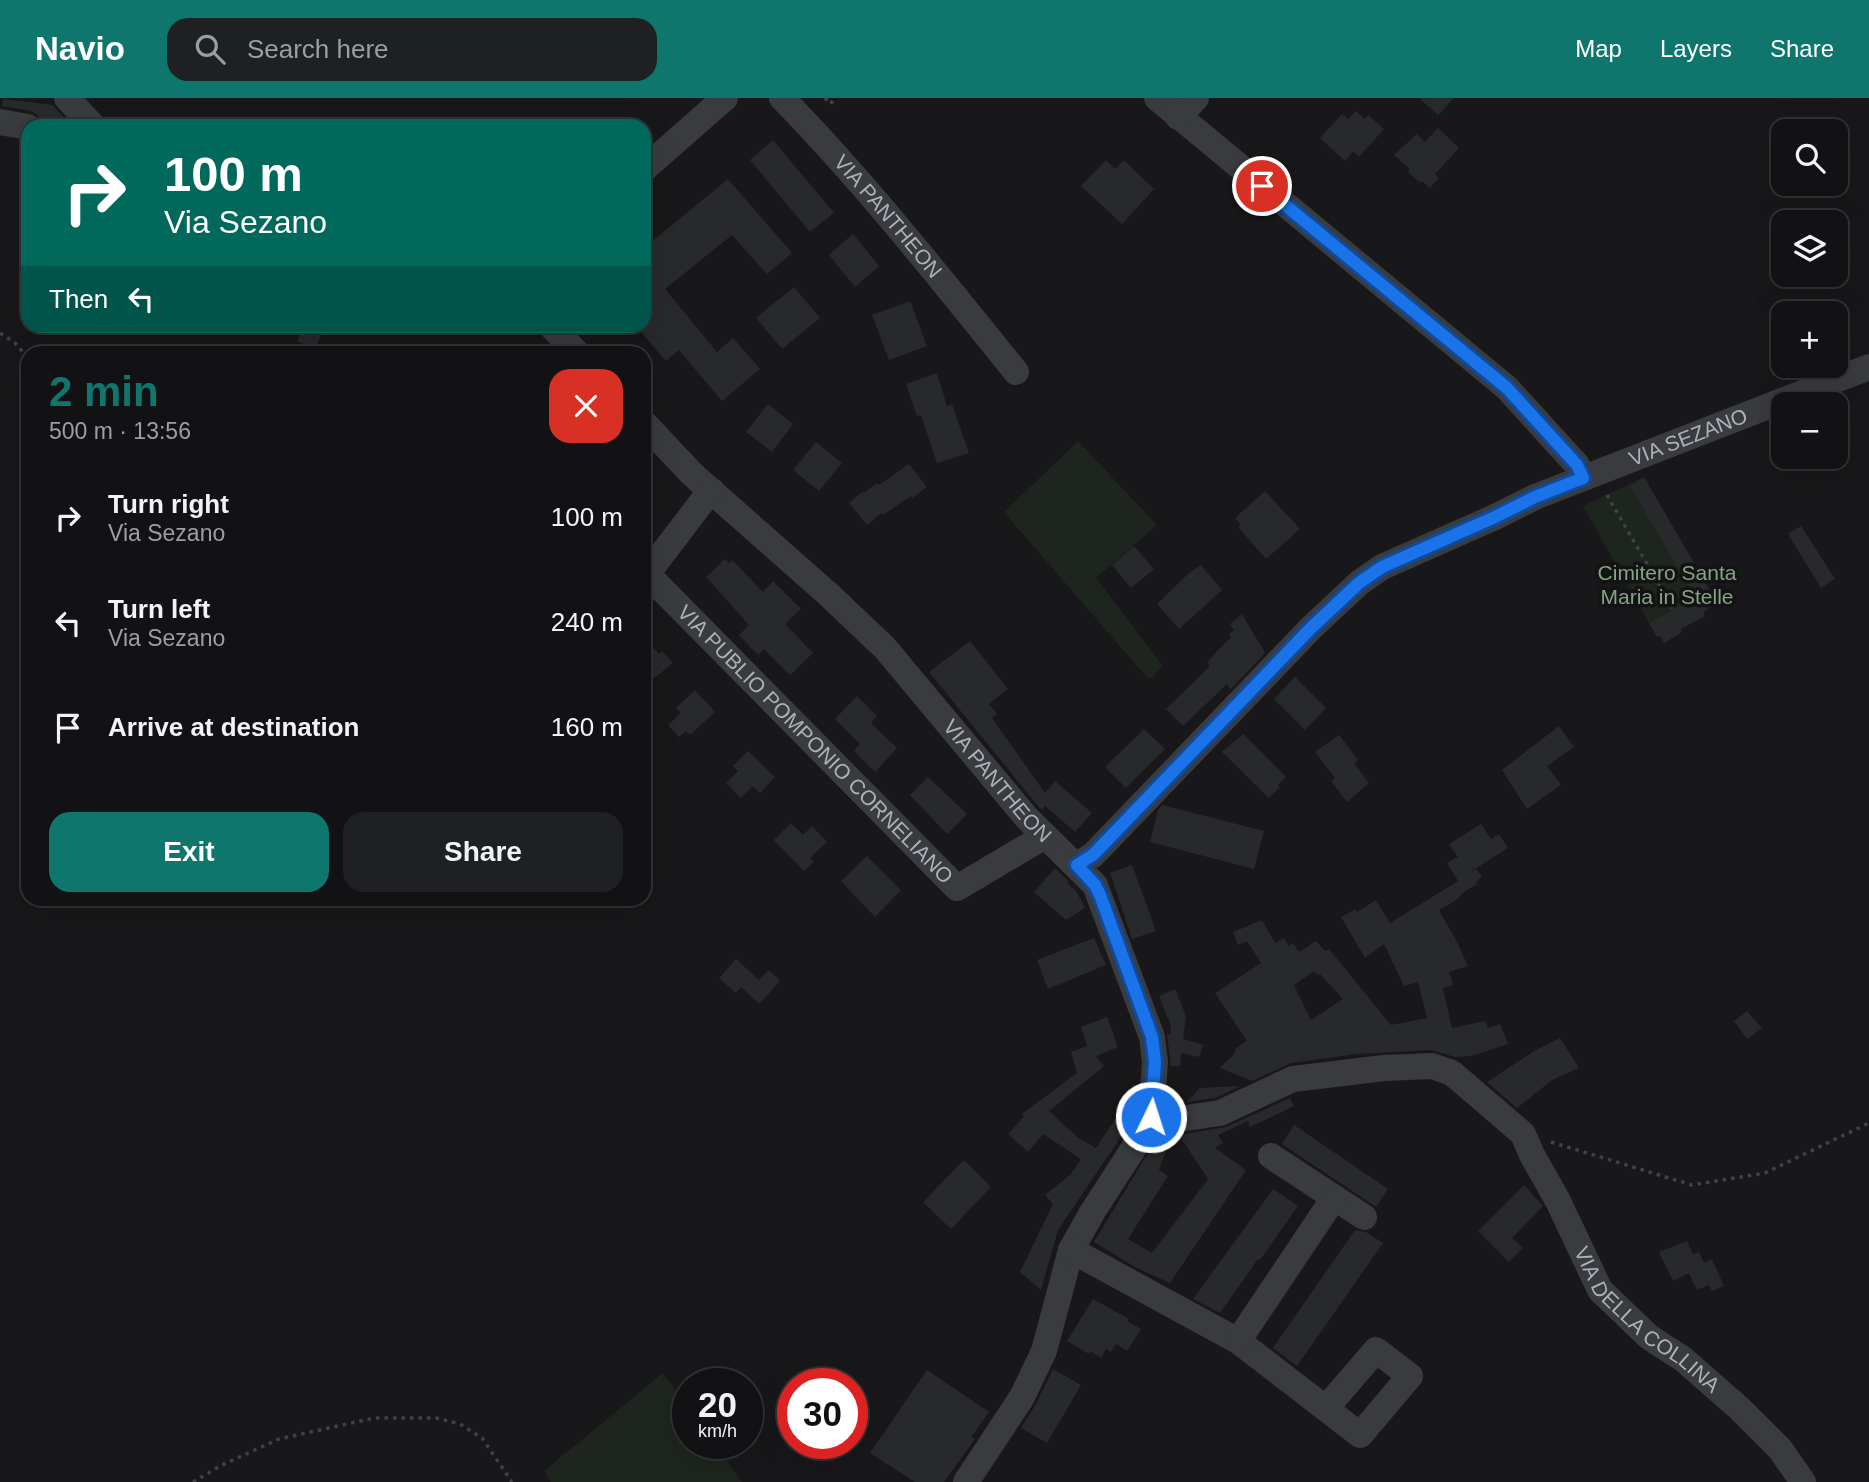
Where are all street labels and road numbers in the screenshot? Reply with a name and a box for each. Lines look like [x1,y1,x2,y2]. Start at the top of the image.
street label: VIA PANTHEON [830,150,947,282]
street label: VIA SEZANO [1626,404,1750,470]
street label: VIA PUBLIO POMPONIO CORNELIANO [673,600,958,888]
street label: VIA PANTHEON [939,715,1056,846]
street label: VIA DELLA COLLINA [1570,1243,1725,1397]

